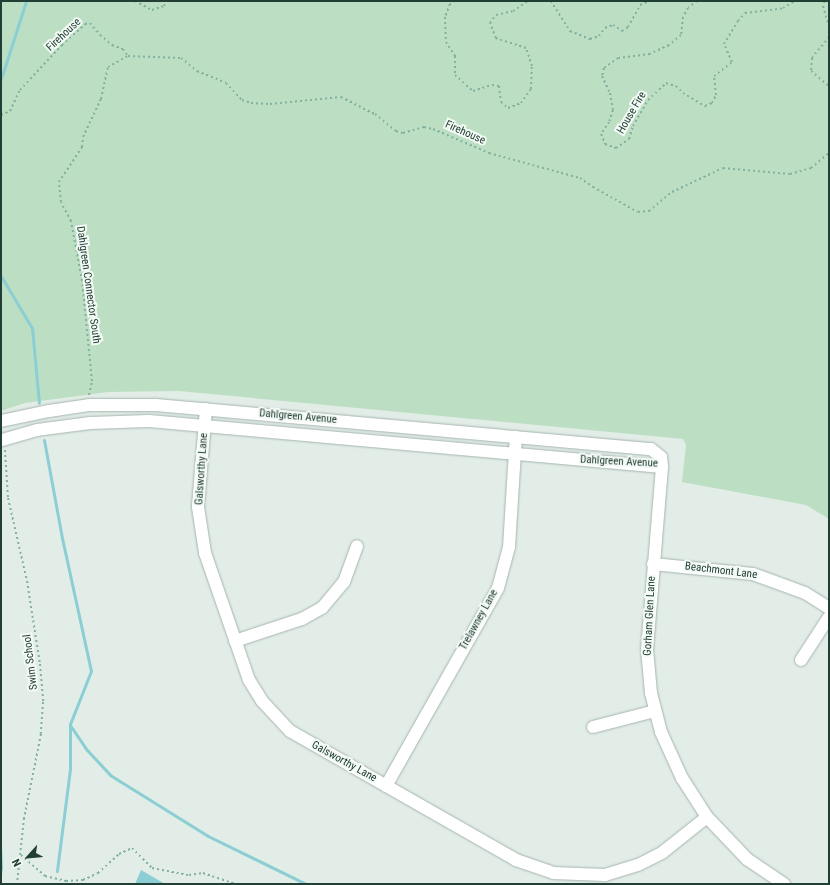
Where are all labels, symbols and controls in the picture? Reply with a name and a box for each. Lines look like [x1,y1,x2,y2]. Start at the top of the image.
street label: Firehouse [44,16,84,54]
street label: House Fire [615,90,649,136]
street label: Firehouse [443,118,487,148]
street label: Dahlgreen Connector South [73,225,103,345]
street label: Dahlgreen Avenue [259,407,337,427]
street label: Galsworthy Lane [193,432,211,506]
street label: Dahlgreen Avenue [580,453,658,471]
street label: Beachmont Lane [684,560,758,582]
street label: Gorham Glen Lane [641,576,659,656]
street label: Trelawney Lane [457,587,501,653]
street label: Swim School [21,633,41,691]
street label: Galsworthy Lane [309,739,379,785]
north arrow [8,837,48,877]
text: N [10,857,24,869]

